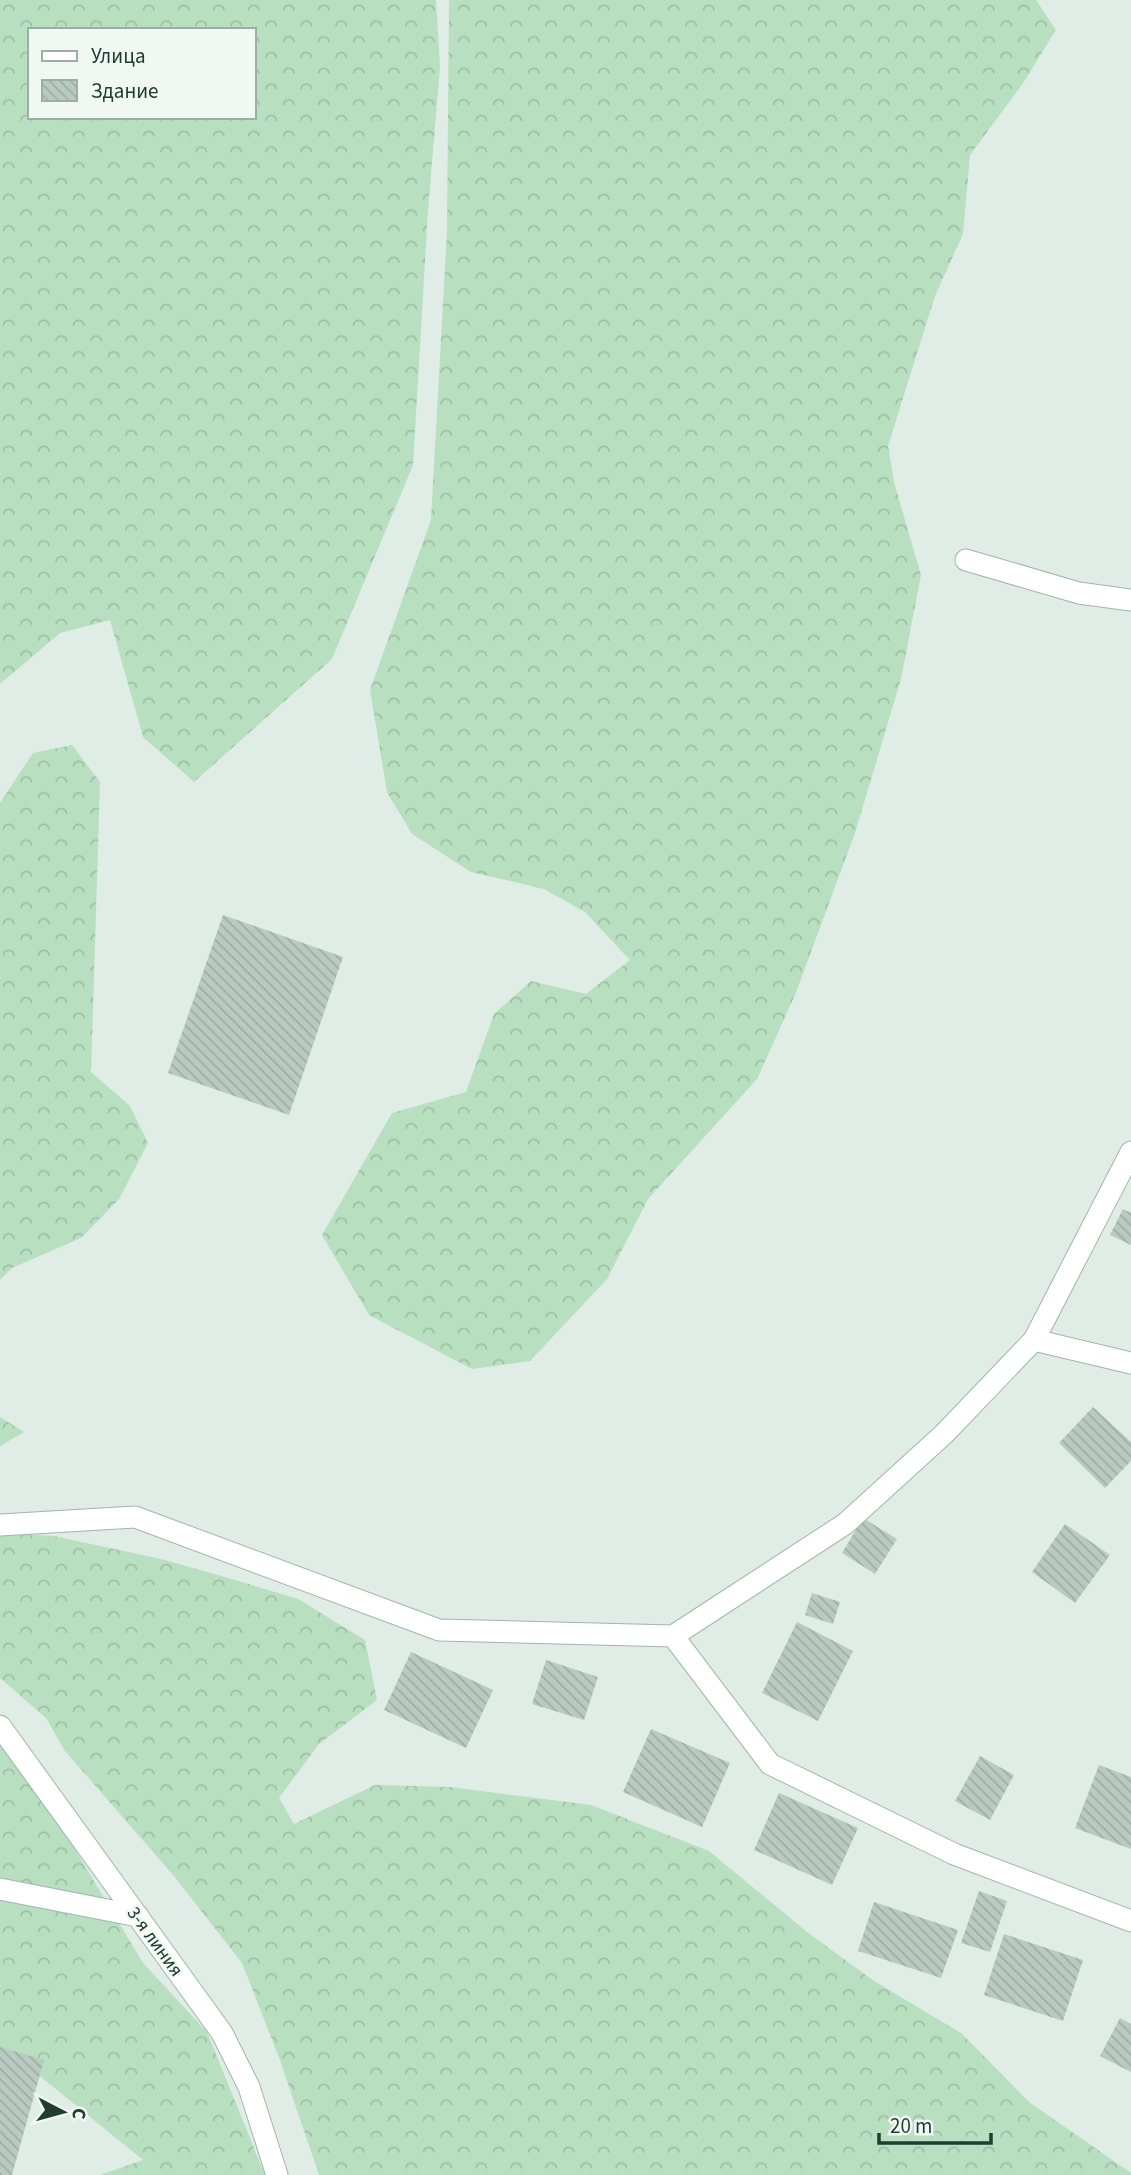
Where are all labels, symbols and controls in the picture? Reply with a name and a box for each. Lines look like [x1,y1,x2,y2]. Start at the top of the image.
legend [28,28,256,119]
text: Улица [91,41,146,71]
text: Здание [91,76,159,106]
street label: 3-я линия [120,1901,189,1982]
north arrow [28,2077,98,2147]
scale bar [879,2102,991,2146]
text: С [64,2107,92,2121]
text: 20 m [890,2111,932,2141]

